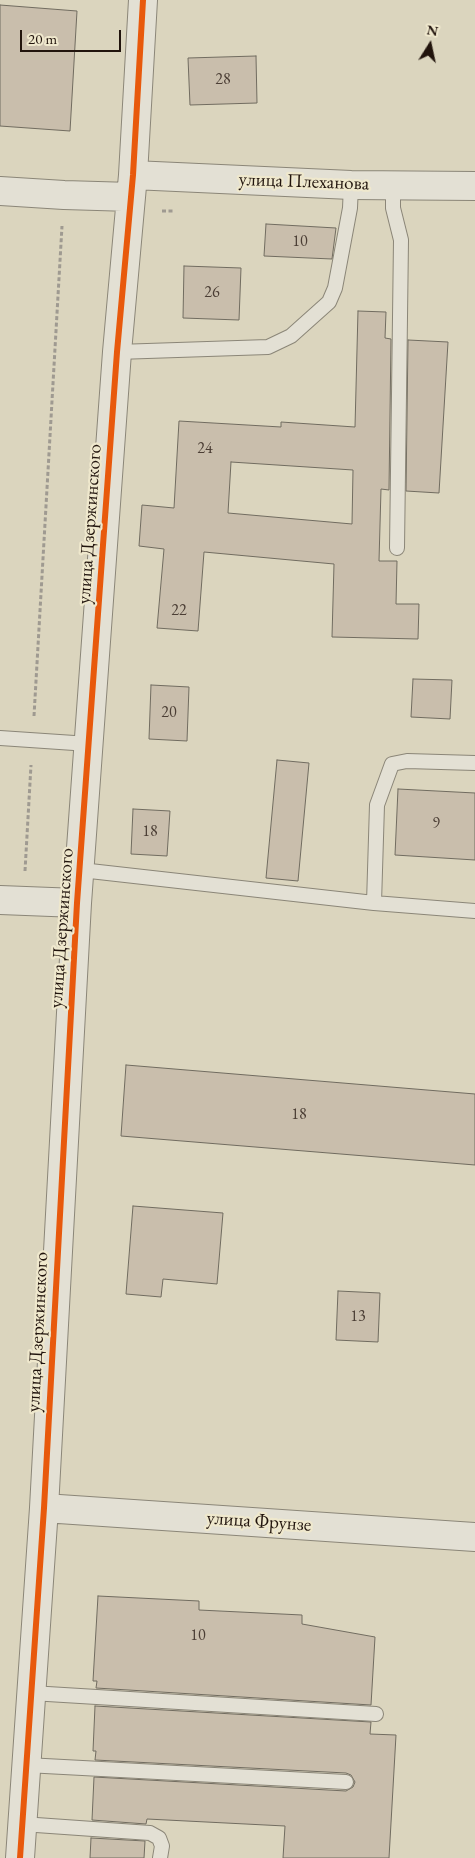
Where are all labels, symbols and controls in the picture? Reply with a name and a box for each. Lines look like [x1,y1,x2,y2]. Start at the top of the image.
scale bar [22,20,124,52]
north arrow [405,20,455,70]
text: N [425,20,440,40]
text: 20 m [28,29,57,48]
house number: 28 [215,70,231,90]
street label: улица Плеханова [238,168,370,196]
house number: 10 [292,232,308,252]
house number: 26 [204,283,220,303]
house number: 24 [197,439,213,459]
street label: улица Дзержинского [73,443,107,605]
house number: 22 [171,601,187,621]
house number: 20 [161,703,177,723]
house number: 9 [432,814,440,834]
house number: 18 [142,822,158,842]
street label: улица Дзержинского [45,847,79,1009]
house number: 18 [291,1105,307,1125]
street label: улица Дзержинского [22,1251,54,1413]
house number: 13 [350,1307,366,1327]
street label: улица Фрунзе [206,1507,312,1537]
house number: 10 [190,1626,206,1646]

